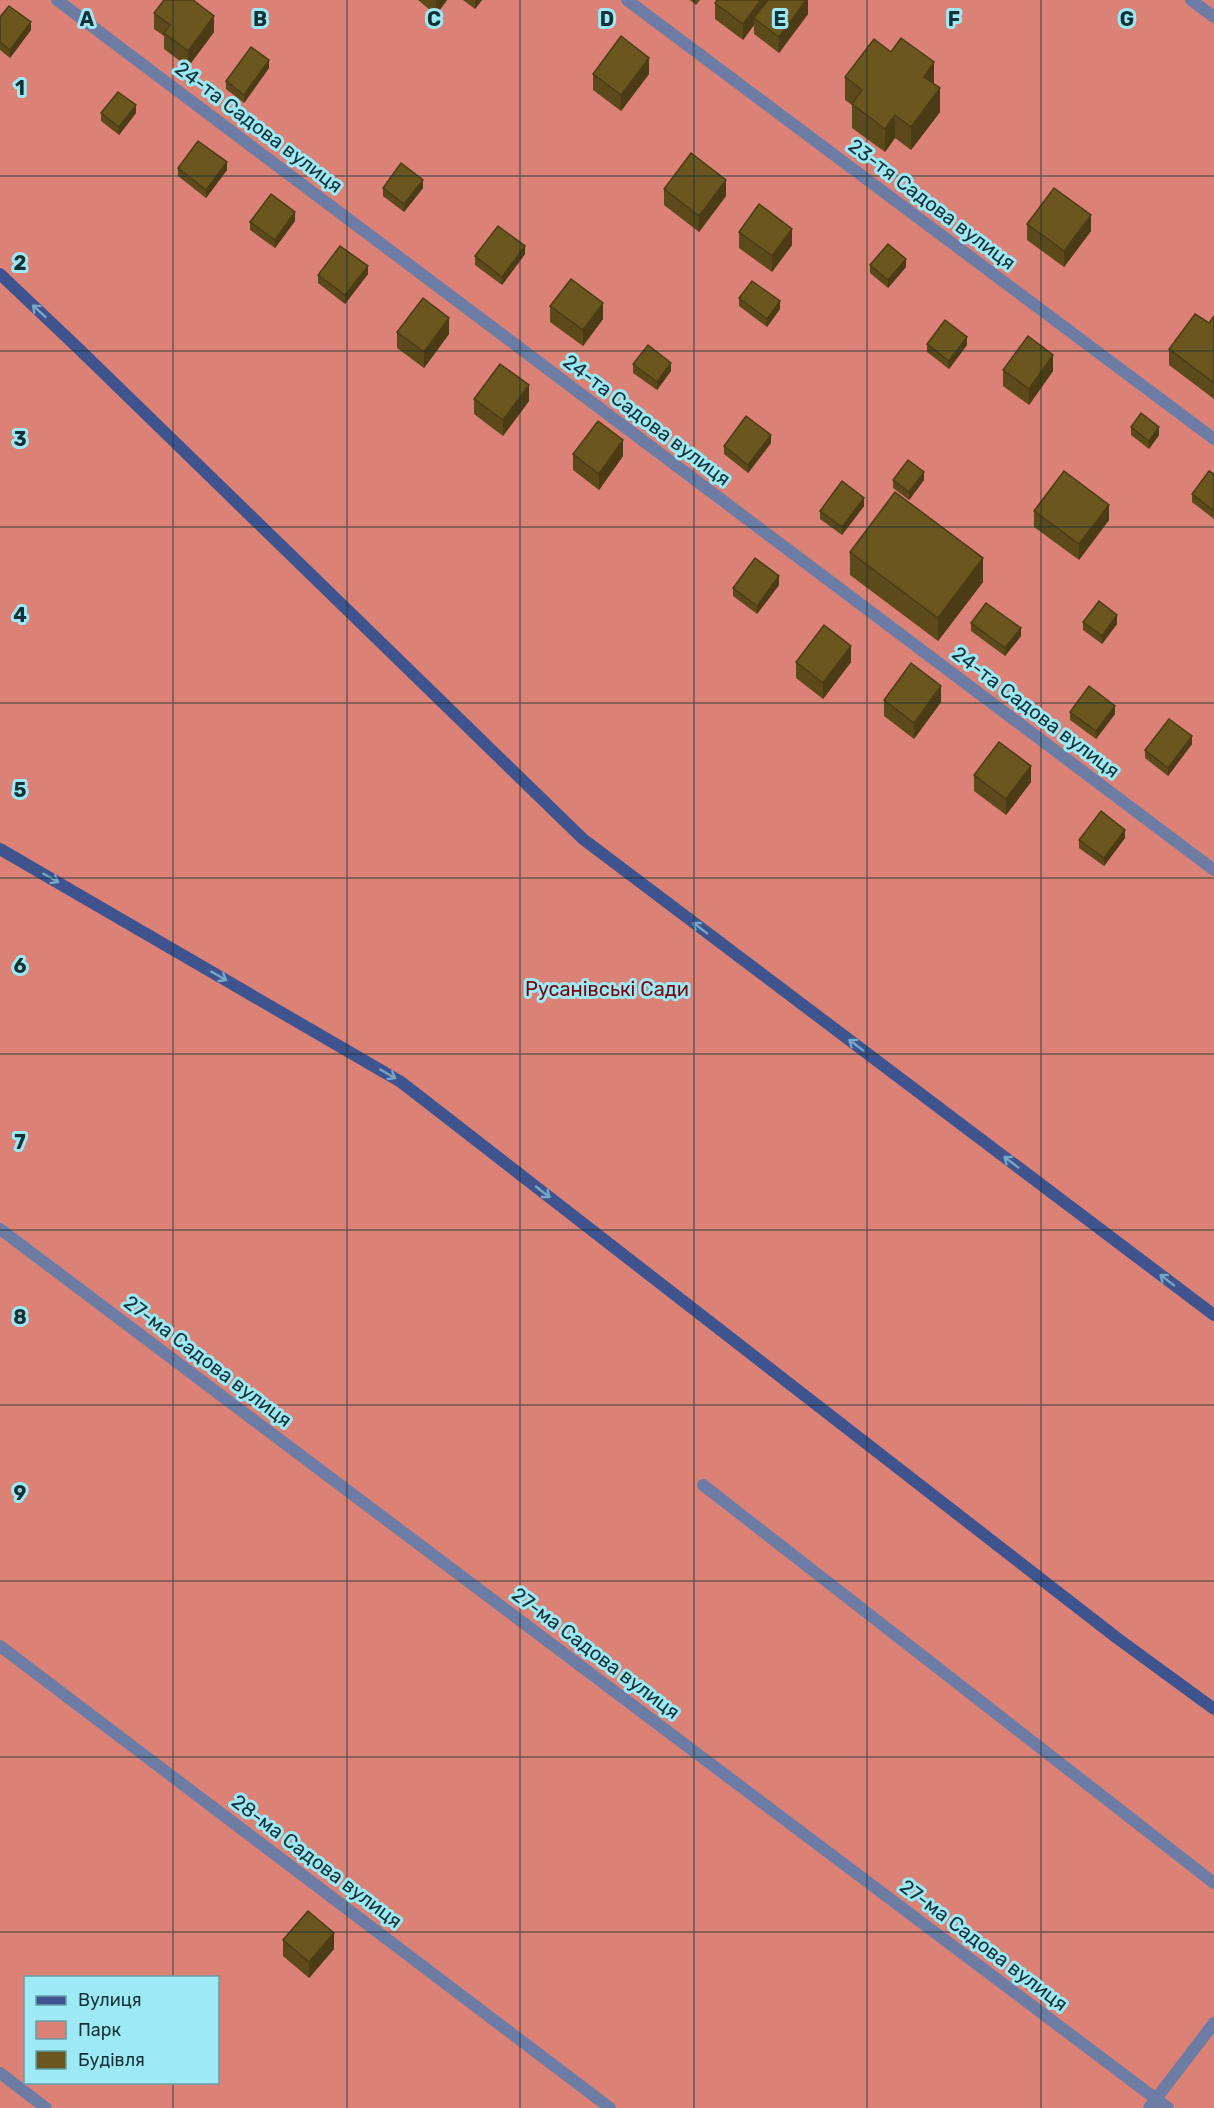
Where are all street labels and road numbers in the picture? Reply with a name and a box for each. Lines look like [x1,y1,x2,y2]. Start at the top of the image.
street label: 24-та Садова вулиця [171,56,347,198]
street label: 23-тя Садова вулиця [844,133,1020,275]
street label: 24-та Садова вулиця [559,349,735,491]
street label: 24-та Садова вулиця [948,641,1124,783]
street label: 27-ма Садова вулиця [119,1290,297,1432]
street label: 27-ма Садова вулиця [507,1582,685,1724]
street label: 28-ма Садова вулиця [227,1789,407,1933]
street label: 27-ма Садова вулиця [895,1874,1073,2016]

